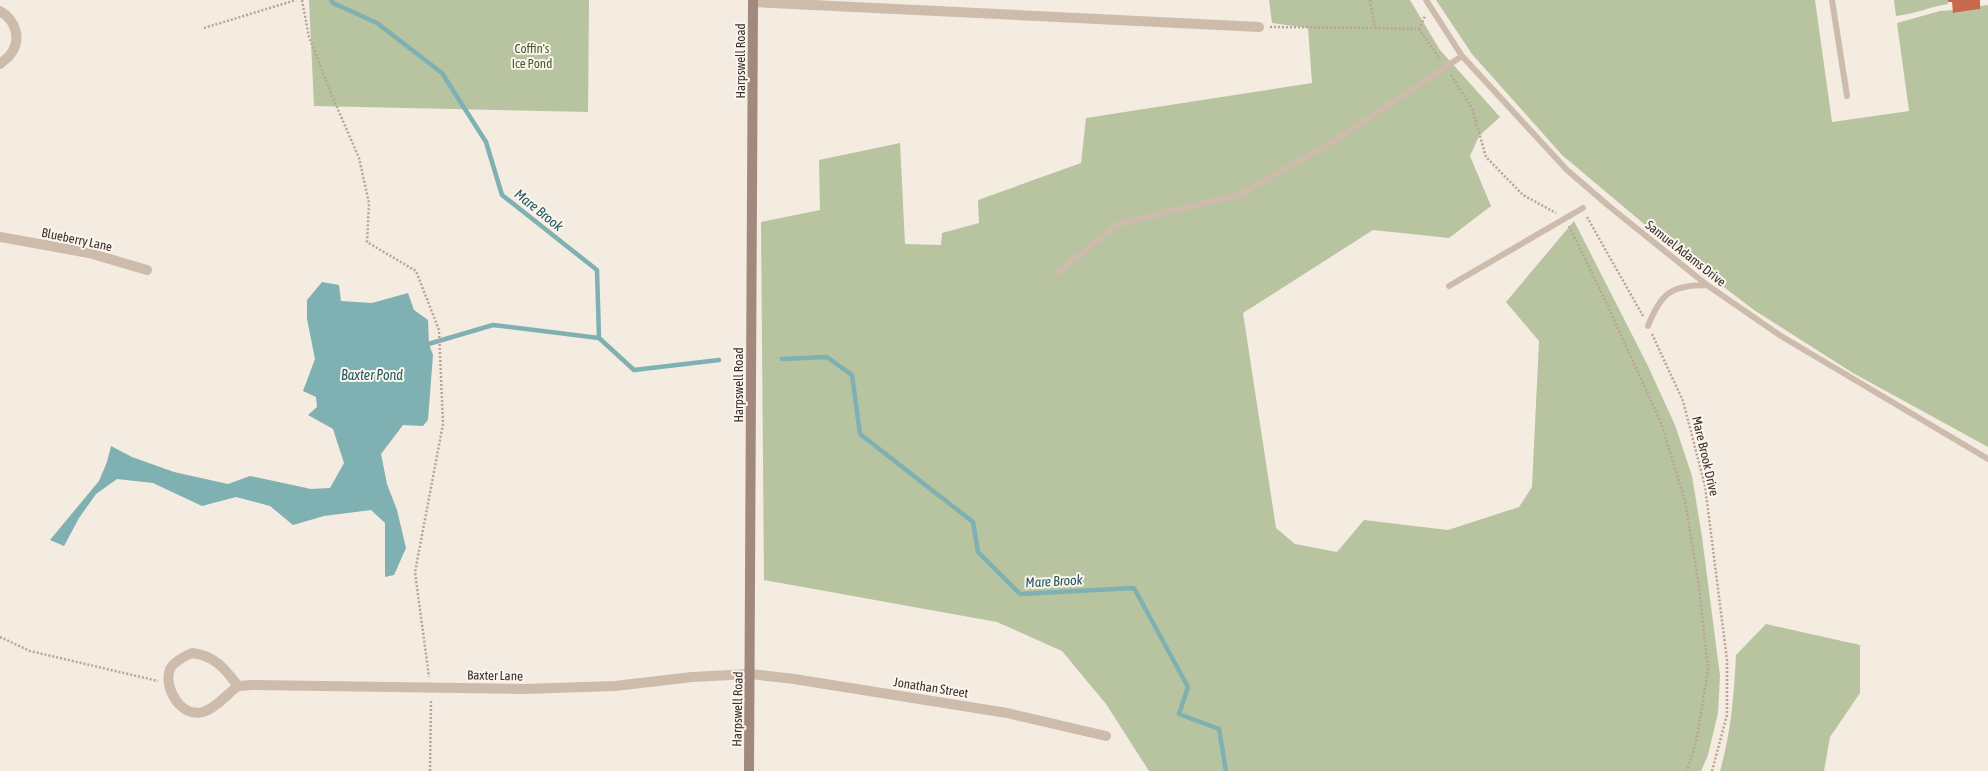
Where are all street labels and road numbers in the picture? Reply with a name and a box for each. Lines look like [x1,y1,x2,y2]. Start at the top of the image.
street label: Harpswell Road [733,23,748,99]
street label: Samuel Adams Drive [1643,217,1729,289]
street label: Blueberry Lane [40,225,114,254]
street label: Harpswell Road [731,347,746,423]
street label: Mare Brook Drive [1689,415,1722,497]
street label: Baxter Lane [467,668,523,683]
street label: Harpswell Road [729,671,746,747]
street label: Jonathan Street [893,674,970,701]

